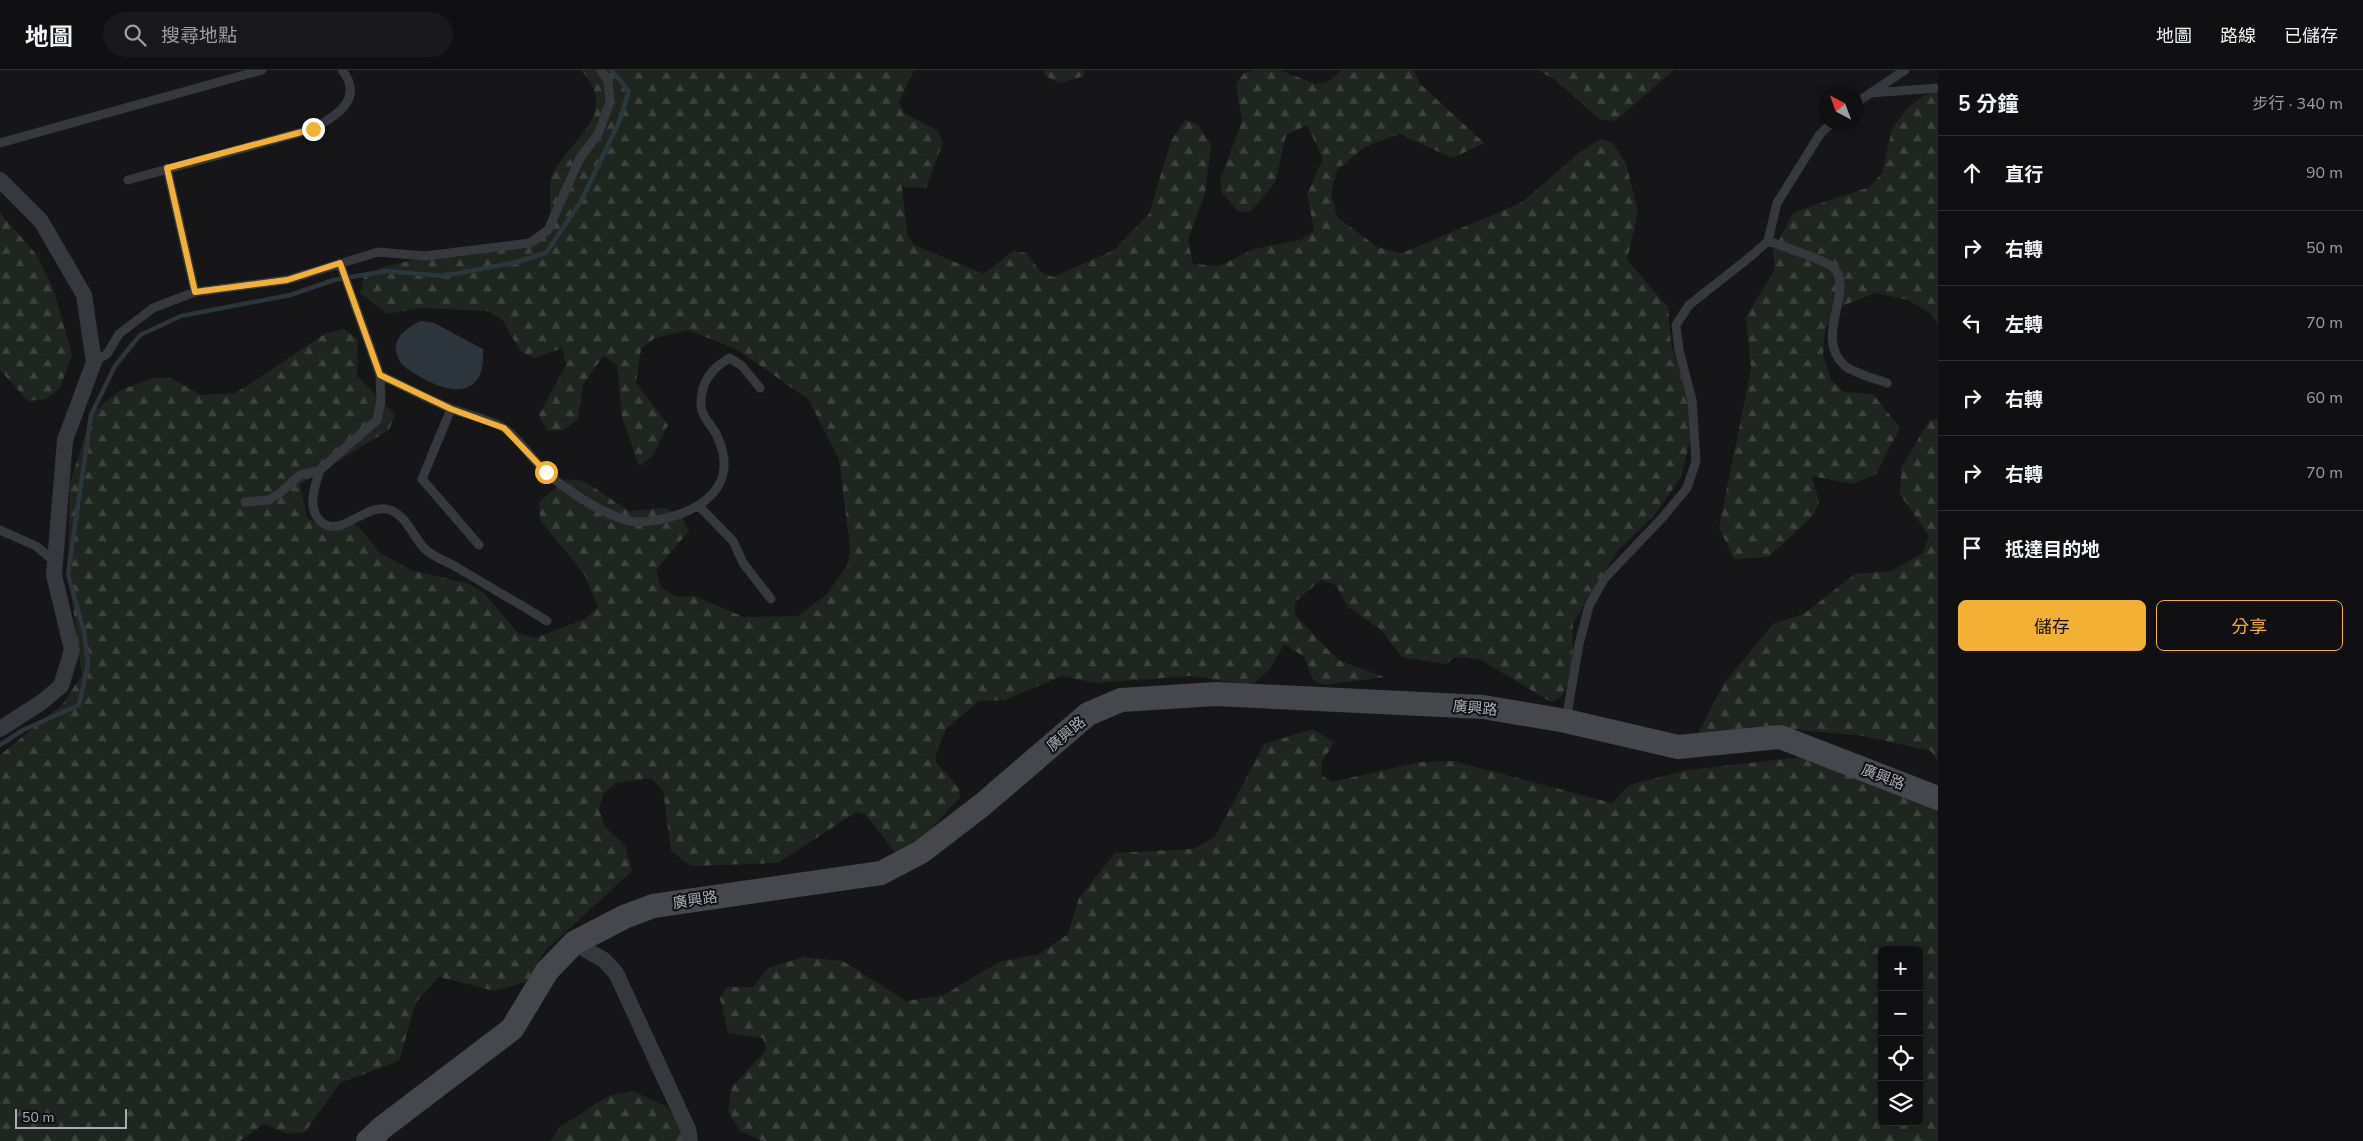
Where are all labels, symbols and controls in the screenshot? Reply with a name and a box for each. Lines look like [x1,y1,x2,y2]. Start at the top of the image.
search box [103,12,453,57]
text: 地圖 [25,21,73,53]
icon: search [121,21,149,49]
text: 搜尋地點 [161,23,237,49]
text: 地圖 [2156,24,2192,48]
text: 路線 [2220,24,2256,48]
text: 已儲存 [2284,24,2338,48]
north arrow [1818,85,1863,130]
text: 5 分鐘 [1958,90,2018,118]
text: 步行 · 340 m [2253,93,2343,115]
route end [302,118,325,141]
icon: ahead [1958,159,1986,187]
text: 直行 [2005,162,2043,188]
text: 90 m [2306,162,2343,184]
icon: right [1958,234,1986,262]
text: 右轉 [2005,237,2043,263]
text: 50 m [2306,237,2343,259]
icon: left [1958,309,1986,337]
text: 左轉 [2005,312,2043,338]
text: 70 m [2306,312,2343,334]
icon: right [1958,384,1986,412]
text: 右轉 [2005,387,2043,413]
text: 60 m [2306,387,2343,409]
icon: right [1958,459,1986,487]
route start [535,461,558,484]
text: 右轉 [2005,462,2043,488]
text: 70 m [2306,462,2343,484]
icon: arrive [1958,534,1986,562]
text: 抵達目的地 [2005,537,2100,563]
button: 儲存 [1958,600,2146,651]
button: 分享 [2156,600,2343,651]
street label: 廣興路 [1452,696,1498,720]
street label: 廣興路 [1042,712,1090,756]
street label: 廣興路 [1858,760,1908,794]
street label: 廣興路 [671,887,719,913]
map controls [1878,946,1923,1126]
button: + [1878,946,1923,991]
button: − [1878,991,1923,1036]
button: locate [1878,1036,1923,1081]
button: layers [1878,1081,1923,1126]
scale bar [15,1106,128,1129]
text: 50 m [22,1108,54,1127]

